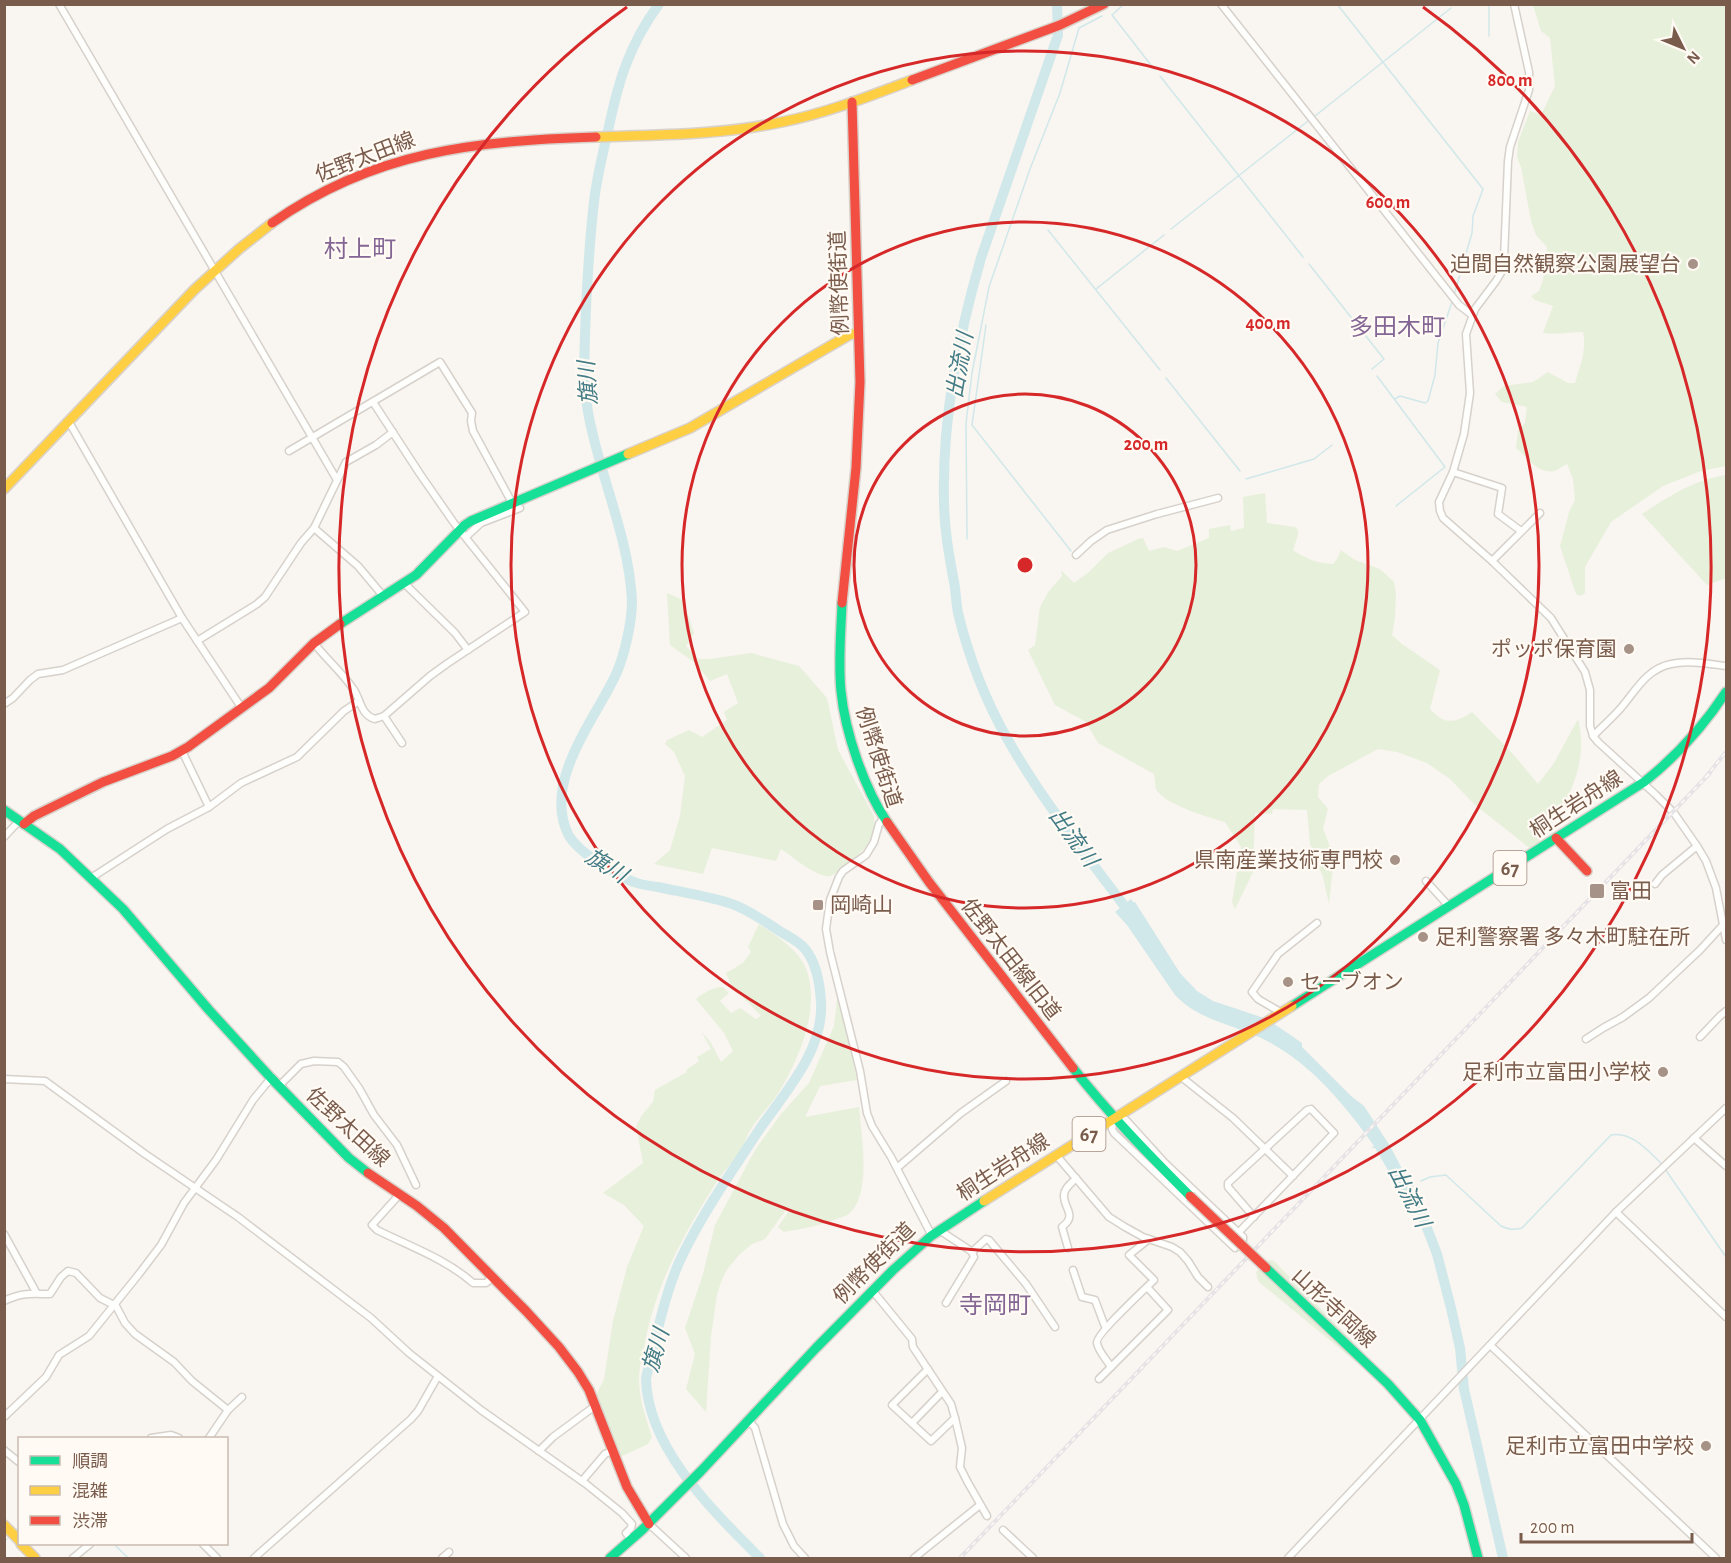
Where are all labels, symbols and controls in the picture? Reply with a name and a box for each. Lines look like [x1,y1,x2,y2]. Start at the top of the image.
north arrow [1653,18,1713,78]
text: N [1684,48,1703,67]
text: 800 m [1488,72,1532,90]
street label: 佐野太田線 [312,128,418,186]
text: 600 m [1366,194,1410,212]
street label: 例幣使街道 [826,230,852,336]
district label: 村上町 [324,236,396,262]
place label: 迫間自然観察公園展望台 [1450,253,1681,275]
marker: 迫間自然観察公園展望台 [1686,257,1700,271]
district label: 多田木町 [1349,314,1445,340]
text: 400 m [1245,315,1291,333]
water label: 出流川 [942,329,977,400]
water label: 旗川 [574,358,601,406]
text: 200 m [1124,436,1168,454]
centre of rings [1015,555,1035,575]
place label: ポッポ保育園 [1491,638,1617,660]
marker: ポッポ保育園 [1622,642,1636,656]
street label: 例幣使街道 [852,704,906,810]
street label: 桐生岩舟線 [1526,766,1626,842]
water label: 出流川 [1045,804,1103,872]
water label: 旗川 [582,844,633,888]
place label: 県南産業技術専門校 [1194,849,1383,871]
road number: 67 [1494,851,1526,885]
marker: 県南産業技術専門校 [1388,853,1402,867]
place label: 富田 [1610,880,1652,902]
marker: 富田 [1588,882,1606,900]
place label: 岡崎山 [830,894,893,916]
street label: 佐野太田線旧道 [957,894,1065,1024]
marker: 岡崎山 [811,898,825,912]
place label: 足利警察署 多々木町駐在所 [1435,926,1690,948]
marker: 足利警察署 多々木町駐在所 [1416,930,1430,944]
place label: セーブオン [1300,970,1404,993]
marker: セーブオン [1281,975,1295,989]
place label: 足利市立富田小学校 [1462,1061,1651,1083]
marker: 足利市立富田小学校 [1656,1065,1670,1079]
street label: 佐野太田線 [302,1083,394,1171]
road number: 67 [1072,1117,1106,1151]
street label: 桐生岩舟線 [953,1129,1053,1205]
water label: 出流川 [1384,1162,1436,1233]
street label: 例幣使街道 [829,1218,919,1308]
street label: 山形寺岡線 [1288,1264,1380,1352]
district label: 寺岡町 [959,1293,1031,1318]
water label: 旗川 [638,1324,673,1374]
place label: 足利市立富田中学校 [1505,1435,1694,1457]
legend [18,1437,228,1545]
marker: 足利市立富田中学校 [1699,1439,1713,1453]
text: 順調 [72,1453,108,1471]
text: 混雑 [72,1481,108,1501]
scale bar [1521,1506,1692,1544]
text: 渋滞 [72,1512,108,1531]
text: 200 m [1530,1519,1575,1537]

